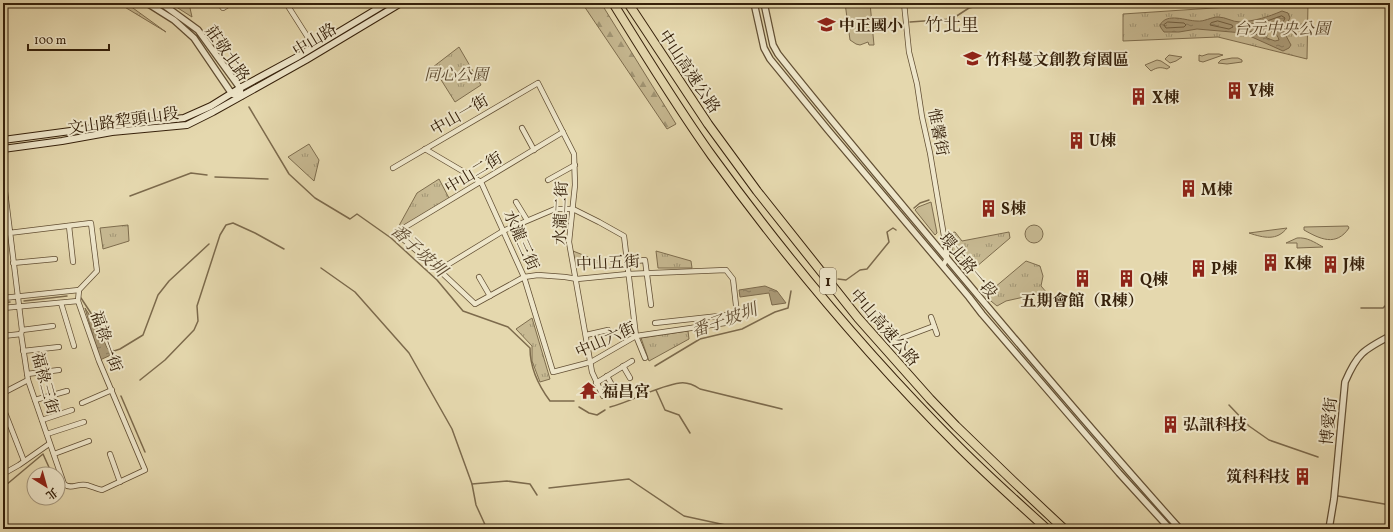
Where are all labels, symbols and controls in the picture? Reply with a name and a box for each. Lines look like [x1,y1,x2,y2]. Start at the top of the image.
district label: 竹北里 [925,14,979,39]
school or university icon: 中正國小 [816,15,836,35]
place label: 中正國小 [839,16,903,38]
street label: 中山路 [289,19,341,63]
park label: 台元中央公園 [1234,19,1333,41]
street label: 莊敬北路 [199,22,254,87]
scale bar [28,26,109,52]
street label: 中山高速公路 [652,26,724,118]
text: 100 m [34,33,67,49]
school or university icon: 竹科蔓文創教育園區 [962,49,982,69]
place label: 竹科蔓文創教育園區 [985,50,1129,72]
park label: 同心公園 [424,65,491,87]
building icon: Y棟 [1225,80,1245,100]
place label: Y棟 [1248,81,1274,103]
building icon: X棟 [1129,87,1149,107]
place label: X棟 [1152,88,1179,110]
street label: 中山一街 [427,90,493,141]
street label: 文山路犂頭山段 [66,103,180,141]
street label: 惟馨街 [922,107,952,158]
building icon: U棟 [1066,130,1086,150]
place label: U棟 [1089,131,1116,153]
street label: 中山二街 [441,148,507,200]
building icon: M棟 [1178,179,1198,199]
place label: M棟 [1201,180,1232,202]
street label: 水瀧二街 [550,181,574,245]
building icon: S棟 [978,198,998,218]
place label: S棟 [1001,199,1026,221]
street label: 水瀧三街 [497,207,543,275]
water label: 番子坡圳 [385,220,453,284]
street label: 環北路一段 [933,229,1002,304]
street label: 中山五街 [576,251,641,277]
building icon: K棟 [1261,253,1281,273]
place label: K棟 [1284,254,1312,276]
building icon: J棟 [1320,254,1340,274]
place label: J棟 [1342,255,1365,277]
building icon: P棟 [1188,258,1208,278]
place label: P棟 [1211,259,1237,281]
road number: 1 [820,268,836,294]
building icon: 五期會館（R棟） [1072,269,1092,289]
building icon: Q棟 [1117,269,1137,289]
place label: Q棟 [1140,270,1168,292]
street label: 中山高速公路 [844,285,923,372]
place label: 五期會館（R棟） [1020,291,1144,313]
water label: 番子坡圳 [689,298,763,344]
street label: 福祿一街 [84,308,126,376]
street label: 中山六街 [572,318,640,364]
street label: 福祿三街 [25,350,63,417]
temple icon: 福昌宮 [579,381,599,401]
place label: 福昌宮 [602,382,650,404]
street label: 博愛街 [1317,396,1343,446]
building icon: 弘訊科技 [1160,414,1180,434]
place label: 弘訊科技 [1183,415,1247,437]
north arrow [26,466,66,506]
building icon: 筑科科技 [1293,466,1313,486]
place label: 筑科科技 [1226,467,1290,489]
text: 北 [42,483,60,502]

